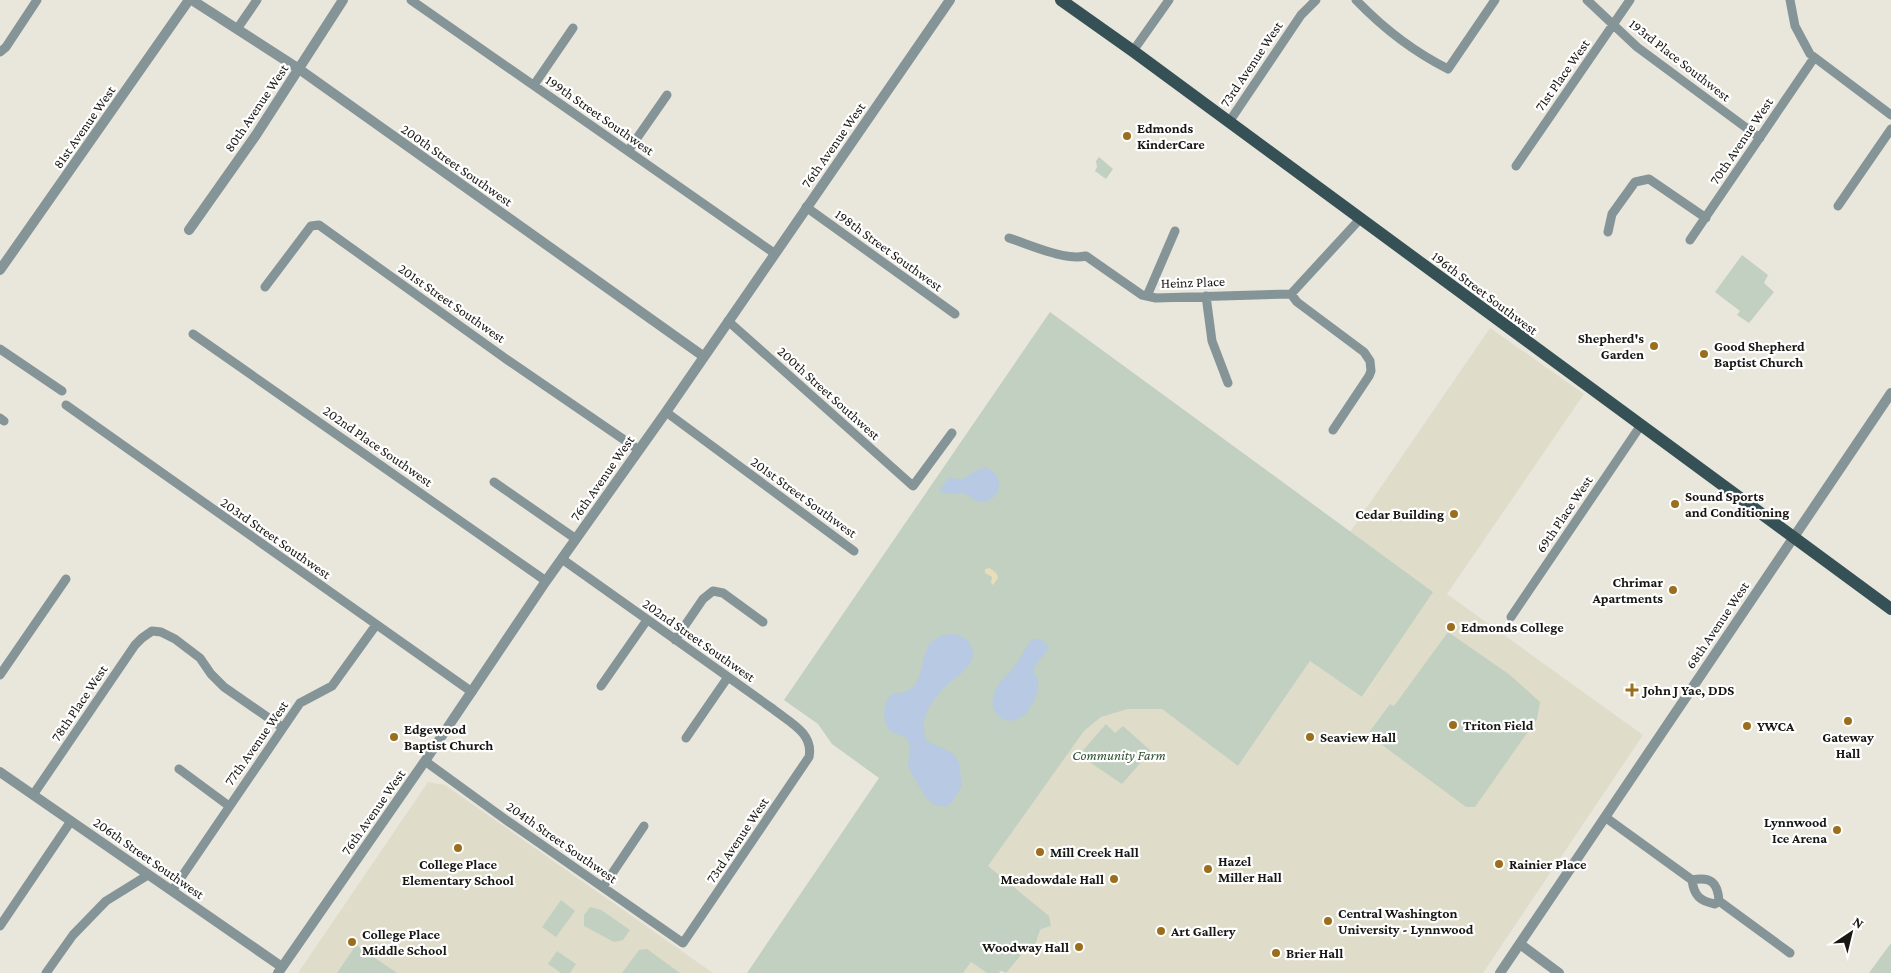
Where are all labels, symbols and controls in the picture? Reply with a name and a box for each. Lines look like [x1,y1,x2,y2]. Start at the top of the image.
street label: 193rd Place Southwest [1626,16,1734,105]
street label: 73rd Avenue West [1216,18,1286,110]
street label: 71st Place West [1531,36,1593,114]
street label: 80th Avenue West [221,61,292,155]
street label: 199th Street Southwest [543,72,658,159]
street label: 81st Avenue West [50,82,119,171]
street label: 70th Avenue West [1706,94,1776,187]
street label: 76th Avenue West [798,99,869,191]
place label: Edmonds KinderCare [1137,120,1205,152]
street label: 200th Street Southwest [398,121,516,210]
marker: Edmonds KinderCare [1121,130,1133,142]
street label: 198th Street Southwest [832,206,946,295]
street label: 196th Street Southwest [1429,248,1541,338]
street label: 201st Street Southwest [395,260,509,346]
street label: Heinz Place [1161,273,1225,291]
place label: Shepherd's Garden [1578,330,1644,362]
place label: Good Shepherd Baptist Church [1714,338,1805,370]
marker: Shepherd's Garden [1648,340,1660,352]
street label: 200th Street Southwest [775,343,884,443]
marker: Good Shepherd Baptist Church [1698,348,1710,360]
street label: 202nd Place Southwest [320,402,436,490]
street label: 76th Avenue West [567,432,638,524]
street label: 201st Street Southwest [748,453,860,541]
street label: 69th Place West [1533,472,1596,555]
place label: Sound Sports and Conditioning [1685,488,1789,520]
street label: 203rd Street Southwest [218,494,334,582]
marker: Sound Sports and Conditioning [1669,498,1681,510]
place label: Cedar Building [1355,506,1444,522]
marker: Cedar Building [1448,508,1460,520]
place label: Chrimar Apartments [1591,574,1663,606]
street label: 68th Avenue West [1682,578,1752,672]
marker: Chrimar Apartments [1667,584,1679,596]
street label: 202nd Street Southwest [640,595,759,685]
place label: Edmonds College [1461,619,1564,635]
marker: Edmonds College [1445,621,1457,633]
street label: 78th Place West [48,661,111,744]
place label: John J Yae, DDS [1641,682,1734,699]
marker: John J Yae, DDS [1625,683,1639,697]
street label: 77th Avenue West [221,697,291,789]
marker: Gateway Hall [1842,715,1854,727]
place label: Triton Field [1463,717,1534,733]
place label: YWCA [1757,718,1795,734]
marker: Triton Field [1447,719,1459,731]
marker: YWCA [1741,720,1753,732]
place label: Edgewood Baptist Church [404,721,493,753]
place label: Seaview Hall [1320,729,1396,745]
place label: Gateway Hall [1822,729,1874,761]
marker: Edgewood Baptist Church [388,731,400,743]
marker: Seaview Hall [1304,731,1316,743]
park label: Community Farm [1072,747,1166,763]
street label: 76th Avenue West [338,766,409,858]
street label: 73rd Avenue West [702,794,772,886]
street label: 204th Street Southwest [504,798,621,886]
street label: 206th Street Southwest [91,814,208,902]
place label: Lynnwood Ice Arena [1764,814,1827,846]
marker: Lynnwood Ice Arena [1831,824,1843,836]
marker: College Place Elementary School [452,842,464,854]
place label: Mill Creek Hall [1050,844,1139,860]
marker: Mill Creek Hall [1034,846,1046,858]
place label: Hazel Miller Hall [1218,853,1282,885]
place label: College Place Elementary School [402,856,514,888]
place label: Rainier Place [1509,856,1587,872]
marker: Rainier Place [1493,858,1505,870]
marker: Hazel Miller Hall [1202,863,1214,875]
place label: Meadowdale Hall [1000,871,1104,887]
marker: Meadowdale Hall [1108,873,1120,885]
place label: Central Washington University - Lynnwood [1338,905,1474,937]
north arrow [1826,908,1876,958]
text: N [1850,913,1867,932]
marker: Central Washington University - Lynnwood [1322,915,1334,927]
place label: Art Gallery [1170,923,1236,939]
marker: Art Gallery [1155,925,1167,937]
place label: College Place Middle School [362,926,447,958]
marker: College Place Middle School [346,936,358,948]
place label: Woodway Hall [981,939,1069,955]
marker: Woodway Hall [1073,941,1085,953]
place label: Brier Hall [1286,945,1343,961]
marker: Brier Hall [1270,947,1282,959]

